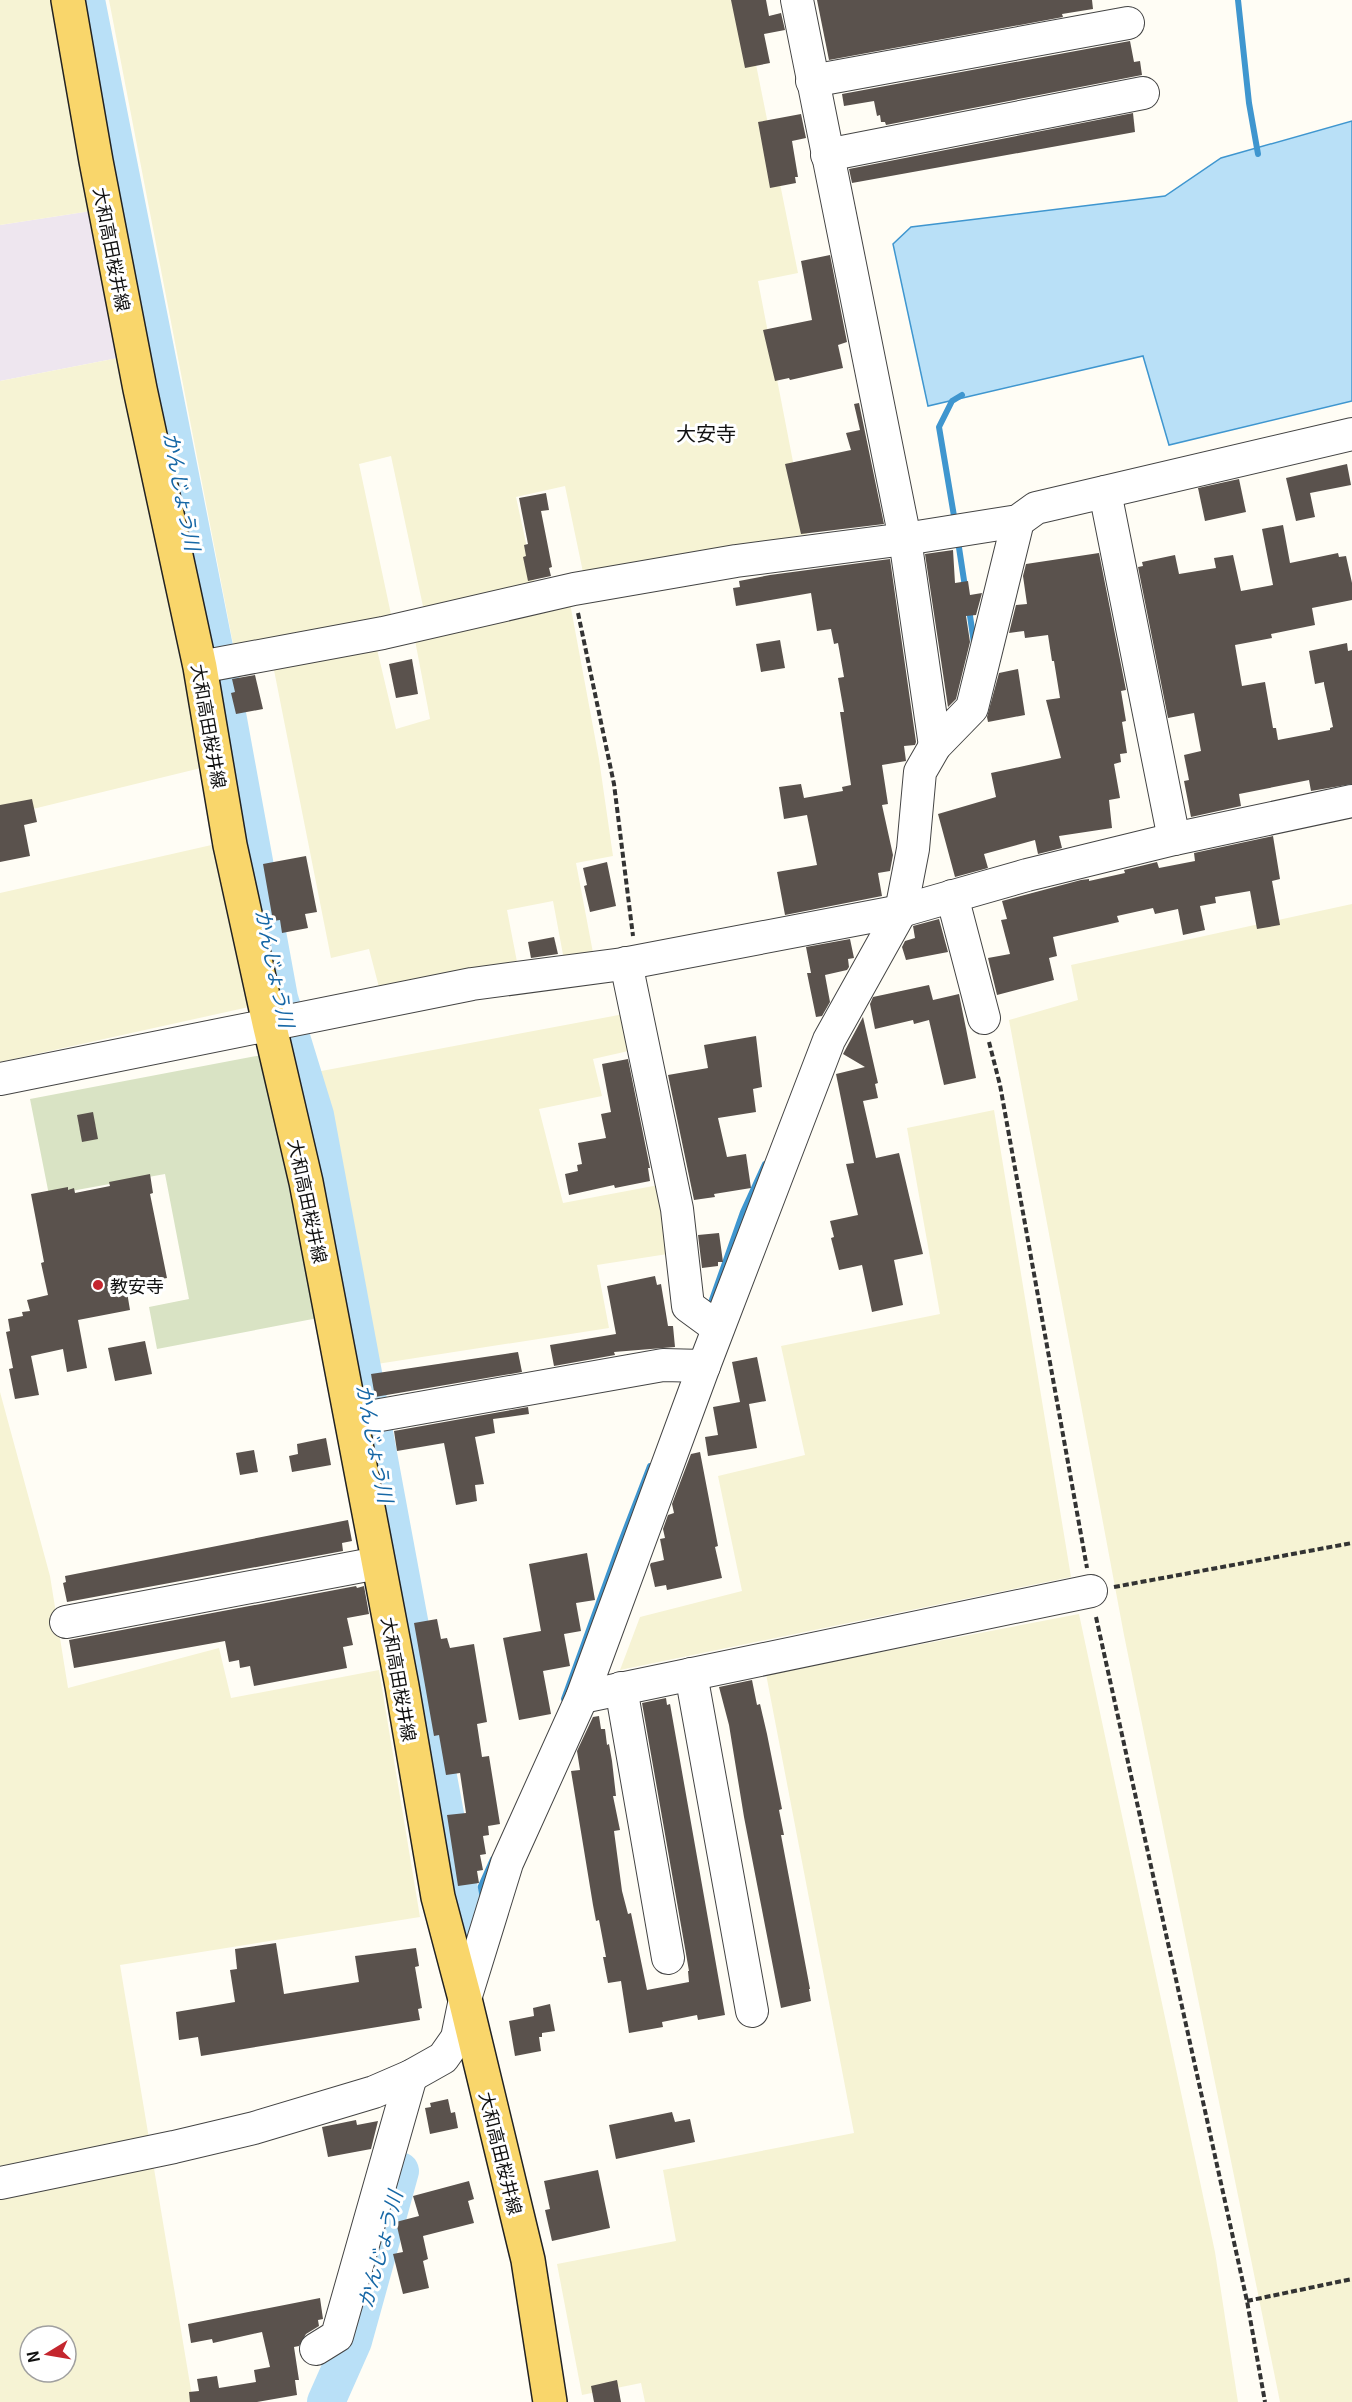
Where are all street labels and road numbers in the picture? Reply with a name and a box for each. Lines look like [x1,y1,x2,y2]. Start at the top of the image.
street label: 大和高田桜井線 [88,185,138,313]
street label: 大和高田桜井線 [186,662,234,790]
street label: 大和高田桜井線 [283,1137,335,1265]
street label: 大和高田桜井線 [376,1615,424,1743]
street label: 大和高田桜井線 [474,2089,530,2217]

